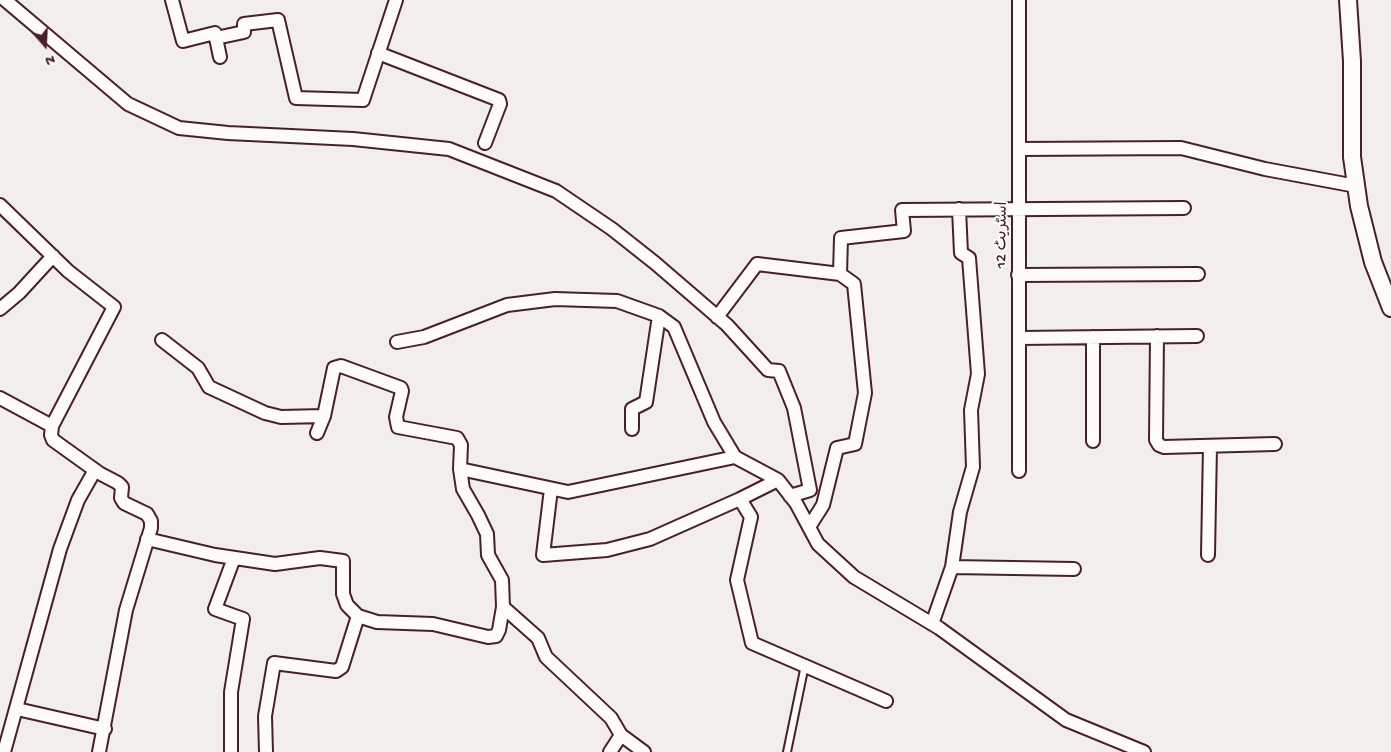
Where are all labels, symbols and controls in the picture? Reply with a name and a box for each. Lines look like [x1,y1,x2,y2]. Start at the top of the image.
north arrow [20,20,70,70]
text: N [43,50,57,69]
street label: اسٹریٹ 12 [993,201,1013,269]

